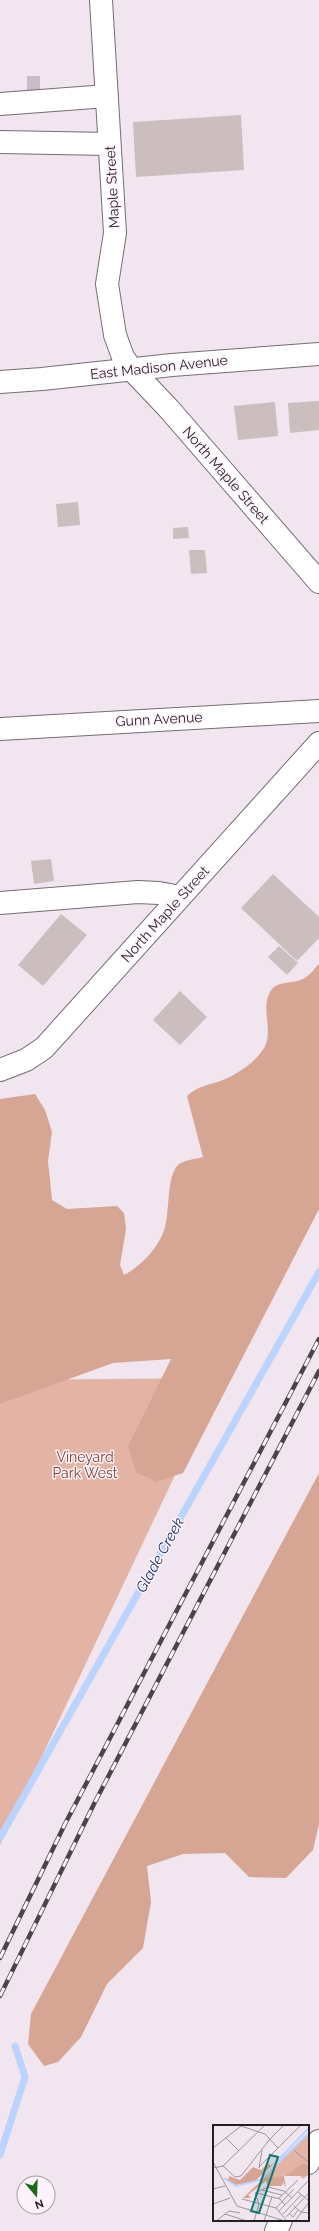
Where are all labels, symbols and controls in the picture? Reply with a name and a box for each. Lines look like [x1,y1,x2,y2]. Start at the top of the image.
street label: Maple Street [102,145,122,229]
street label: East Madison Avenue [89,352,229,382]
street label: North Maple Street [180,423,273,527]
street label: Gunn Avenue [115,709,203,729]
street label: North Maple Street [118,863,212,965]
park label: Vineyard Park West [52,1449,118,1481]
water label: Glade Creek [132,1514,188,1596]
inset map [213,2125,309,2221]
north arrow [16,2175,56,2215]
text: N [33,2196,45,2211]

